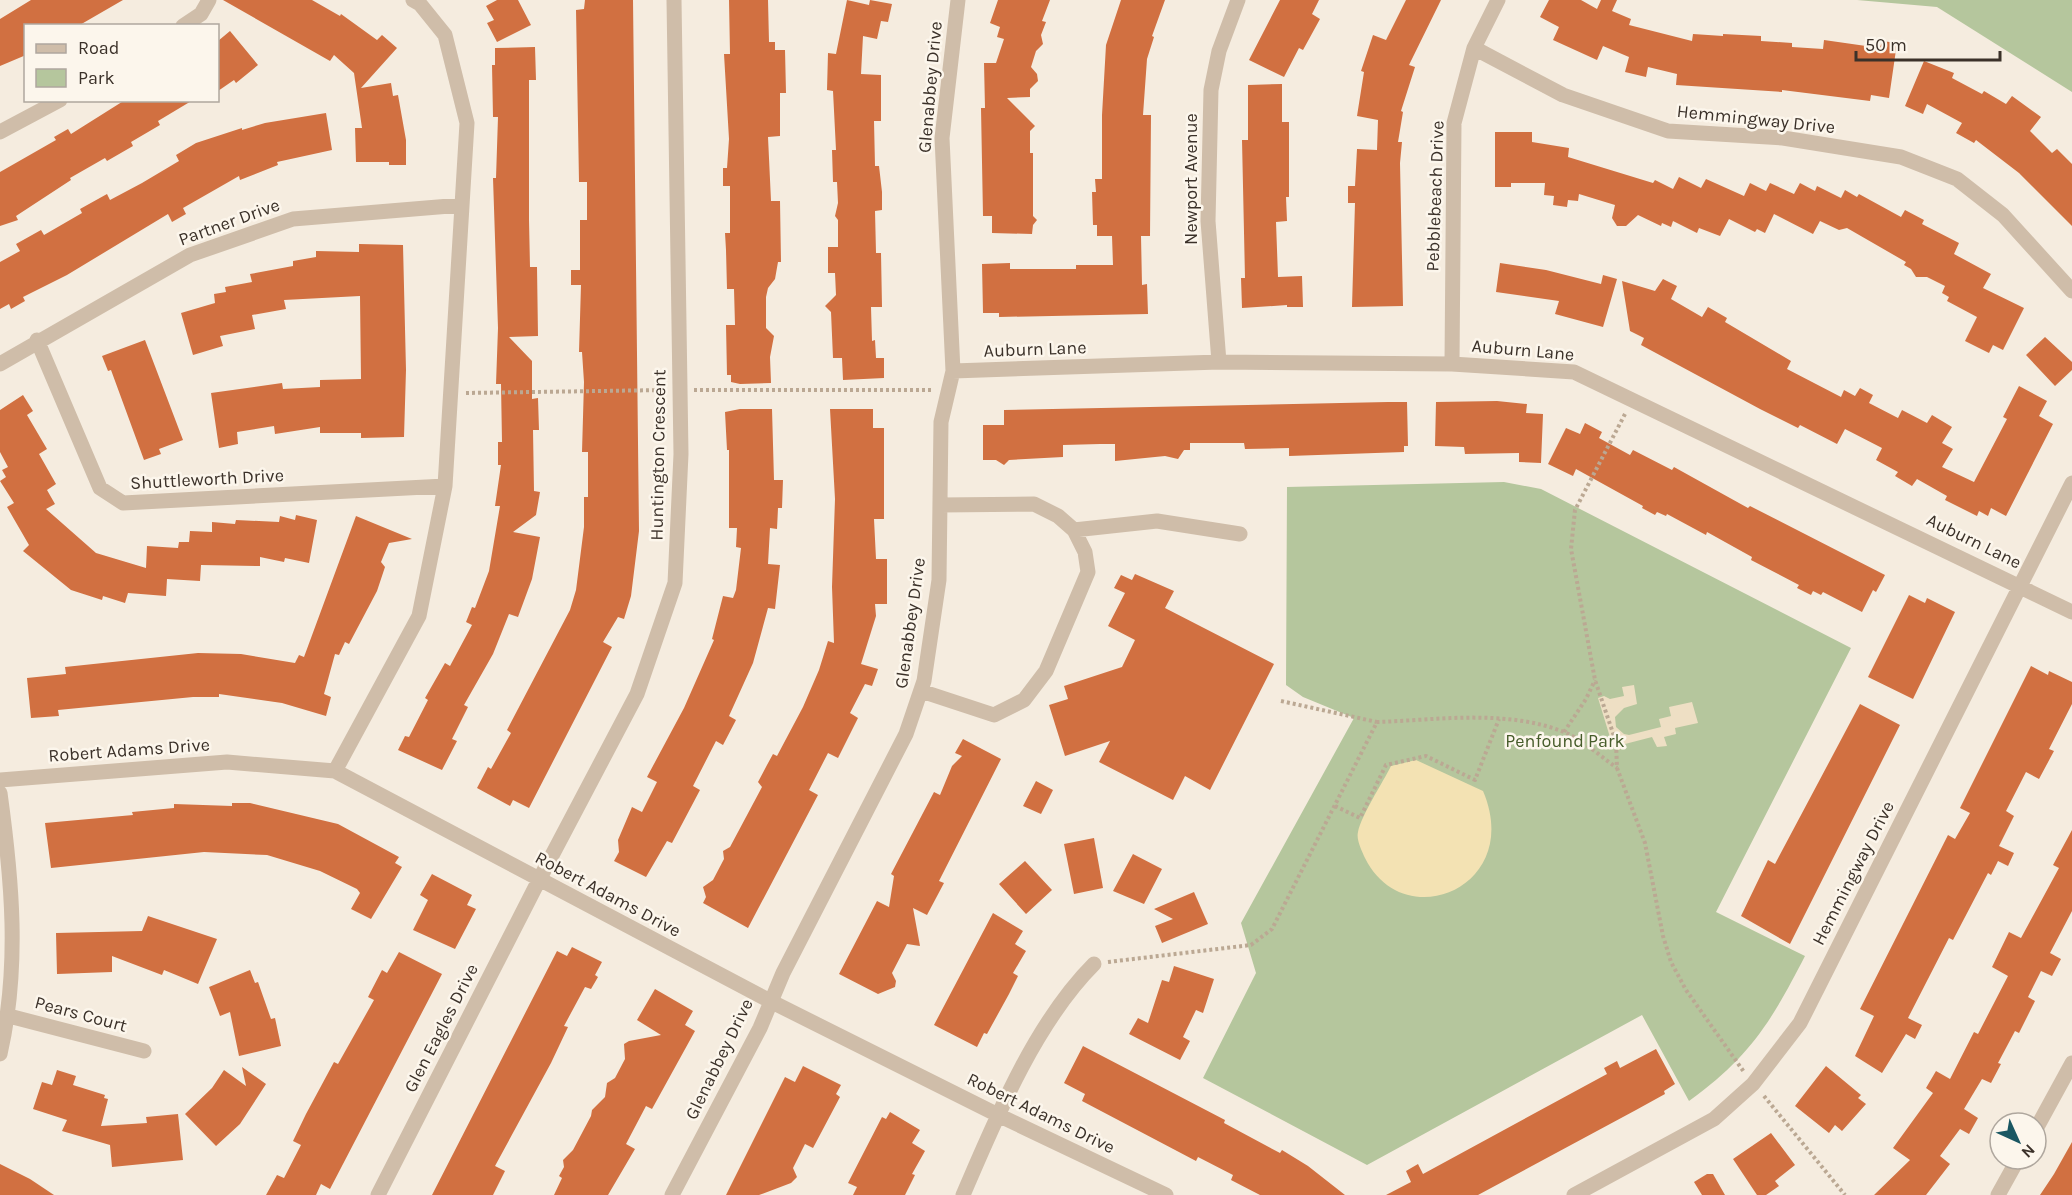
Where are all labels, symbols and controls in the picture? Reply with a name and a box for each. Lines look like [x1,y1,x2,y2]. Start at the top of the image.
street label: Glenabbey Drive [913,20,947,154]
legend [24,24,219,102]
scale bar [1856,24,2000,62]
text: 50 m [1865,34,1907,56]
text: Road [78,37,119,59]
text: Park [78,67,115,89]
street label: Hemmingway Drive [1676,100,1836,138]
street label: Newport Avenue [1180,113,1202,245]
street label: Pebblebeach Drive [1421,120,1449,272]
street label: Partner Drive [175,194,283,250]
street label: Auburn Lane [1471,335,1575,365]
street label: Auburn Lane [983,336,1087,362]
street label: Huntington Crescent [646,369,670,541]
street label: Shuttleworth Drive [130,464,284,494]
street label: Auburn Lane [1923,509,2025,573]
street label: Glenabbey Drive [890,556,930,690]
park label: Penfound Park [1505,730,1625,752]
street label: Robert Adams Drive [48,733,210,767]
street label: Hemmingway Drive [1807,797,1899,949]
street label: Robert Adams Drive [531,846,685,942]
street label: Glen Eagles Drive [399,960,483,1096]
street label: Pears Court [33,991,130,1037]
street label: Glenabbey Drive [680,995,758,1123]
street label: Robert Adams Drive [963,1068,1119,1158]
north arrow [1988,1111,2048,1171]
text: N [2017,1140,2039,1162]

